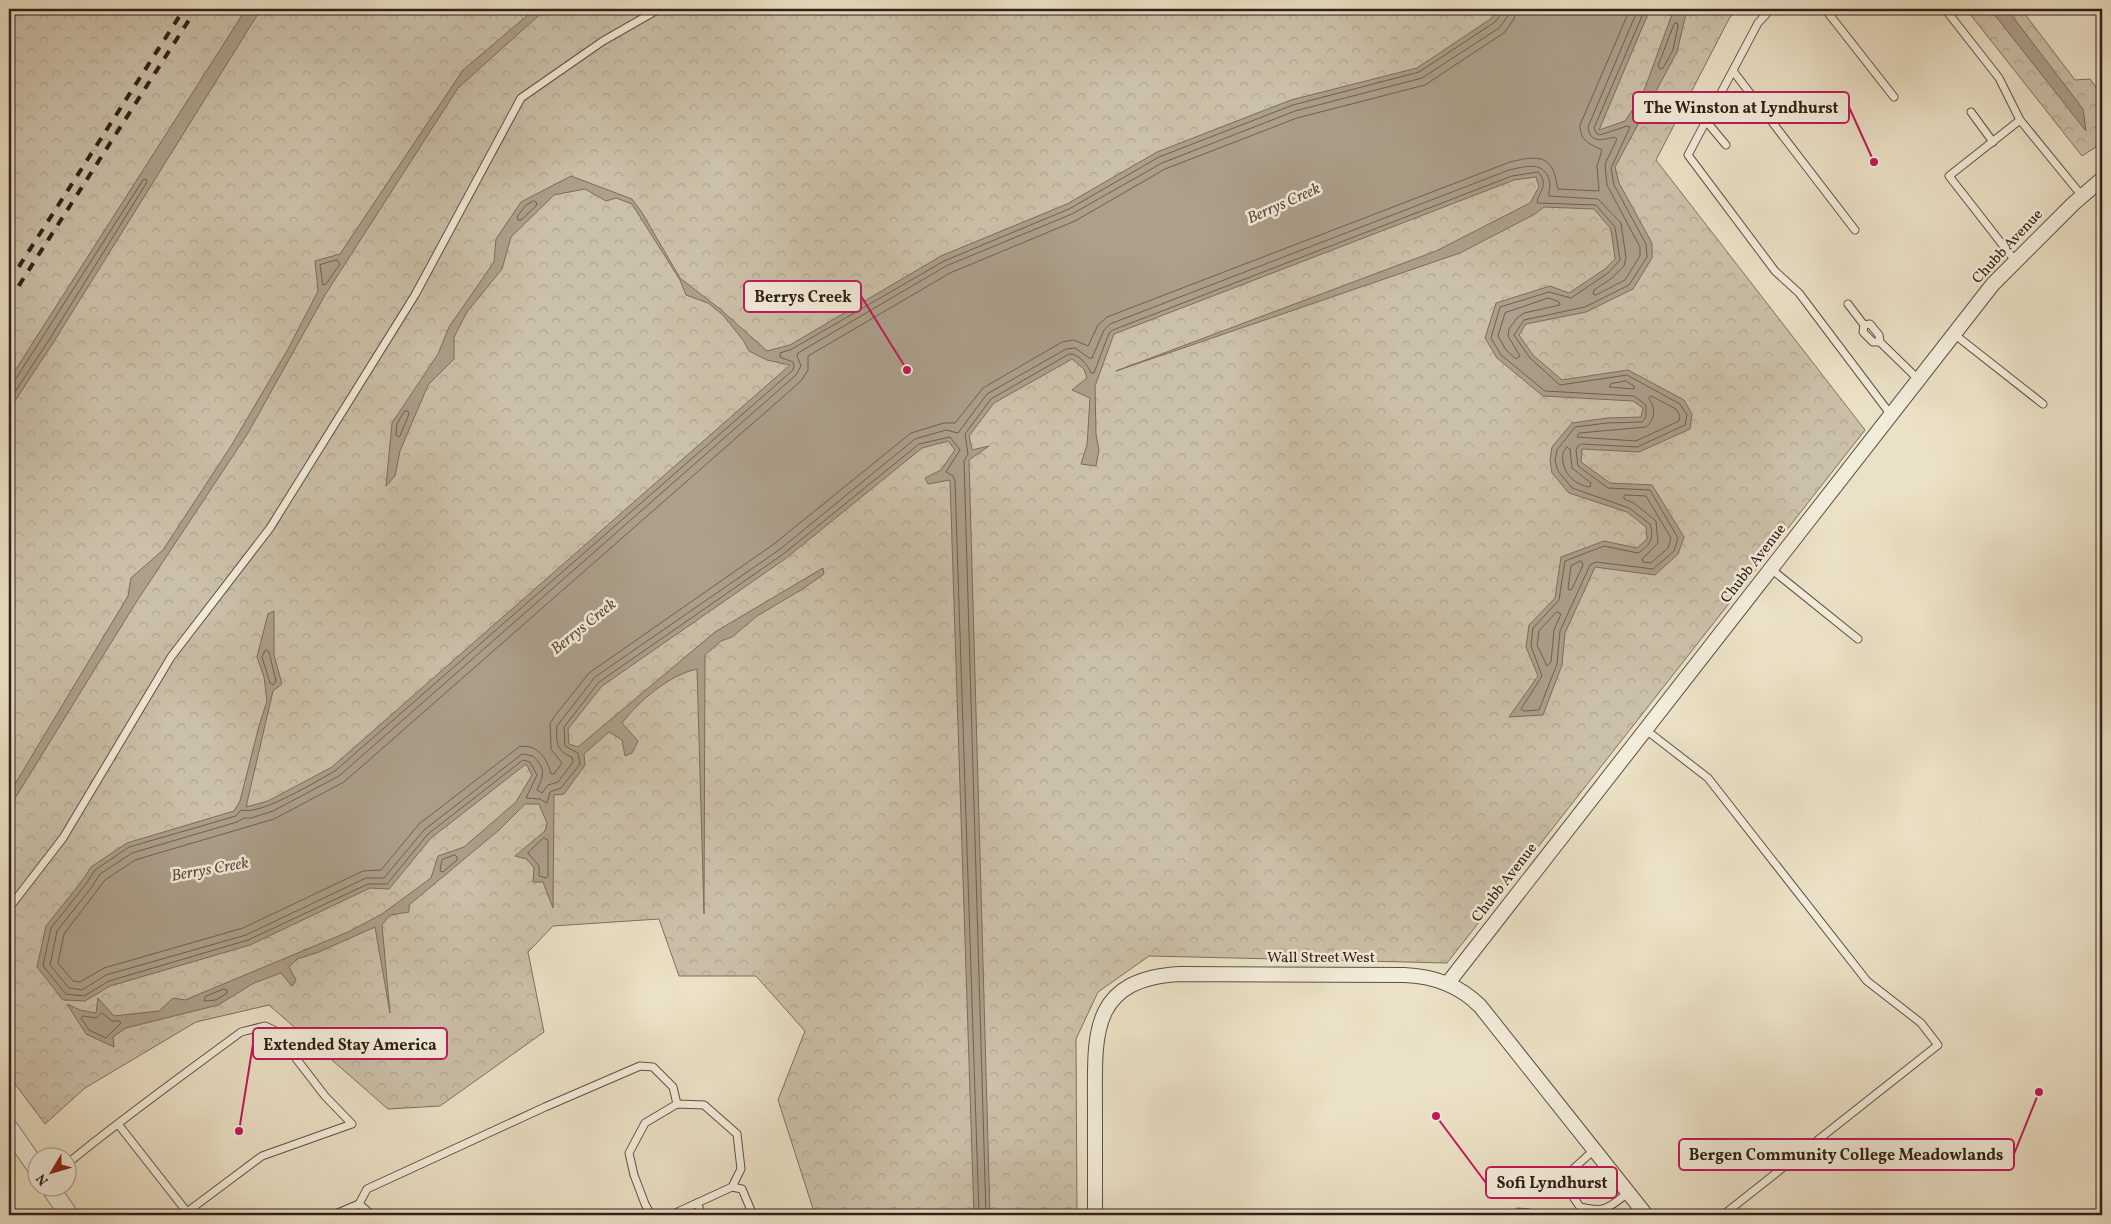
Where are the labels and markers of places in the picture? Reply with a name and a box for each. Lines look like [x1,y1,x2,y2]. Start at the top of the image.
callout: The Winston at Lyndhurst [1633,92,1849,123]
callout: Berrys Creek [744,281,861,312]
callout: Extended Stay America [253,1028,447,1059]
callout: Bergen Community College Meadowlands [1679,1139,2014,1170]
callout: Sofi Lyndhurst [1486,1167,1617,1198]

